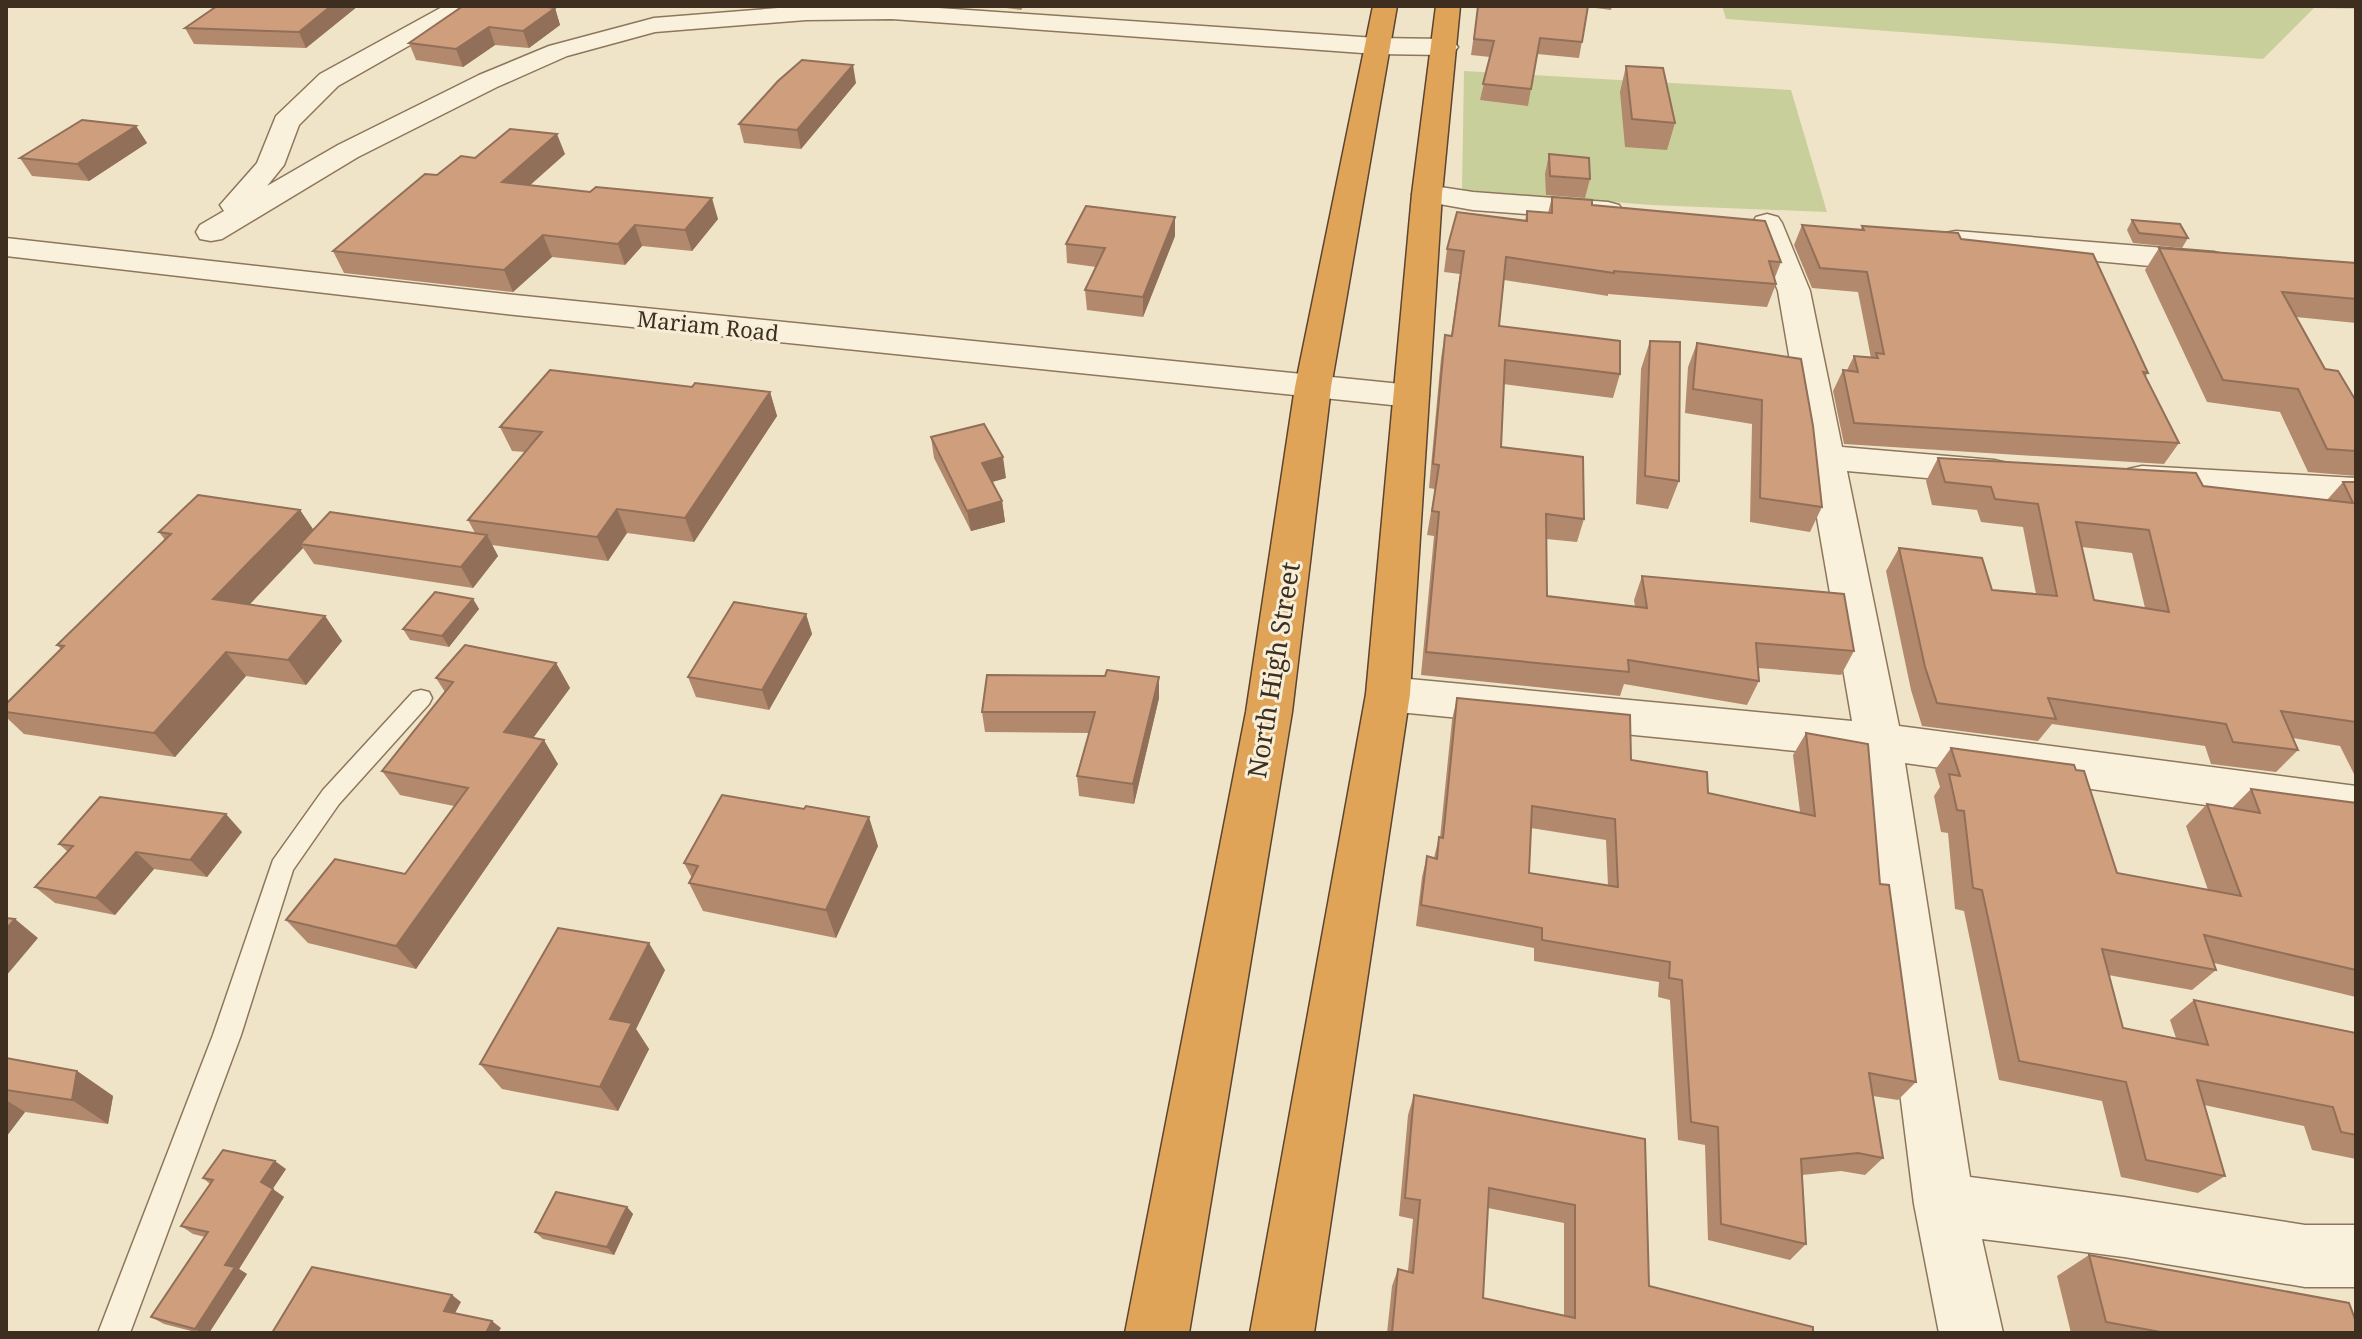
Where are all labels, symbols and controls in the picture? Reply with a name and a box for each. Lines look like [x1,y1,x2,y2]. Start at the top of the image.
street label: Mariam Road [636,303,781,347]
street label: North High Street [1238,559,1308,781]

